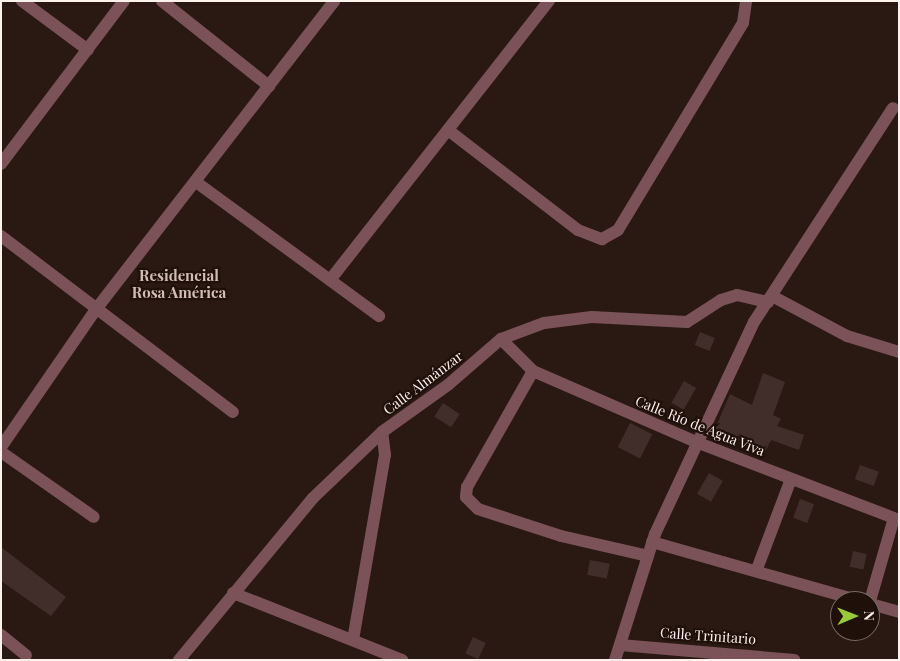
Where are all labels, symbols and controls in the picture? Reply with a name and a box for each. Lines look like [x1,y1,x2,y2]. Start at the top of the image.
district label: Residencial Rosa América [131,266,227,301]
street label: Calle Almánzar [380,348,466,418]
street label: Calle Río de Agua Viva [632,392,768,460]
north arrow [830,591,880,641]
text: N [860,611,879,621]
street label: Calle Trinitario [659,624,757,648]

